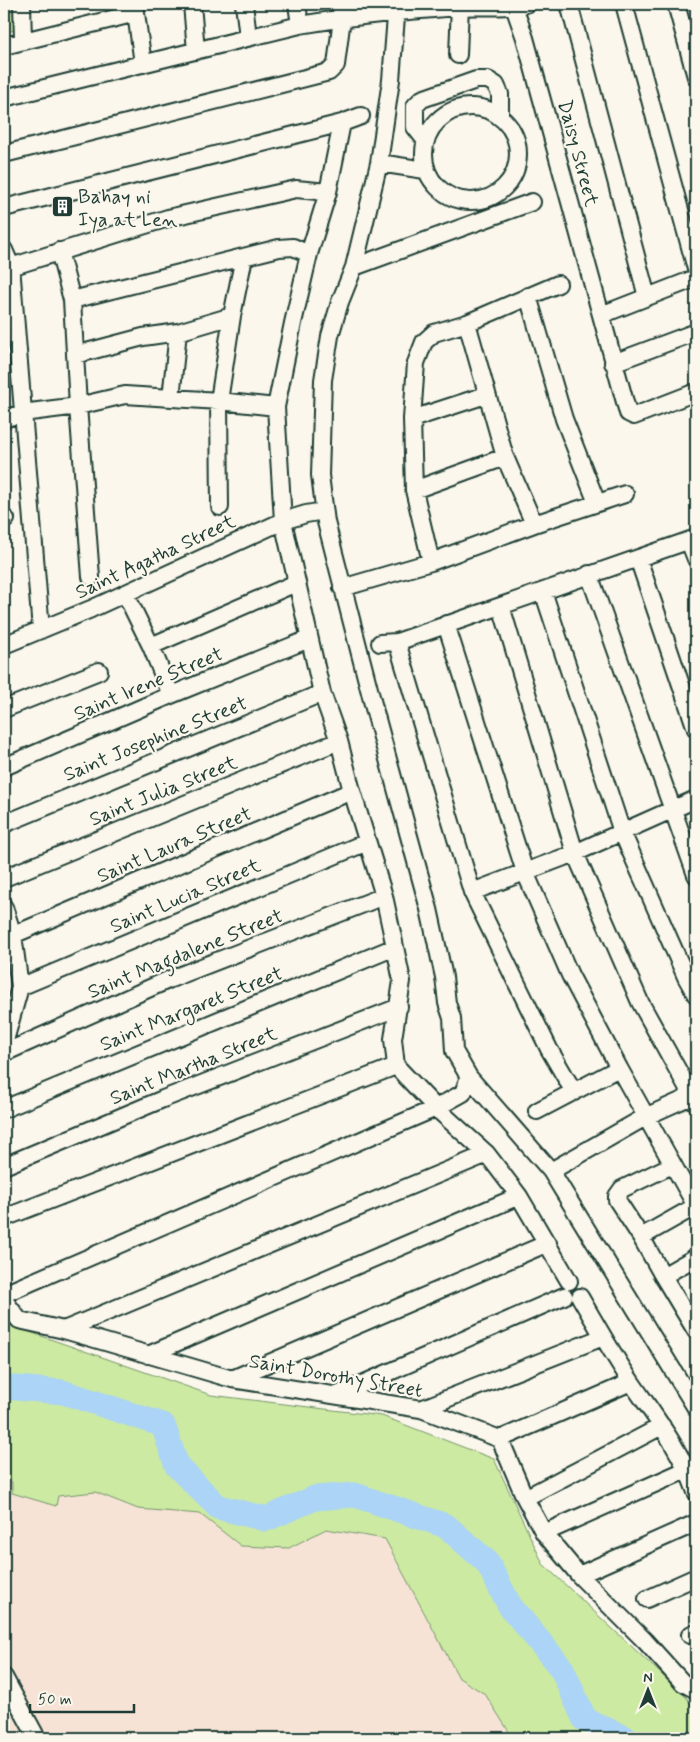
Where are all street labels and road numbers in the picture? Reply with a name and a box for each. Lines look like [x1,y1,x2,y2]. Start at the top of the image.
street label: Daisy Street [550,97,605,210]
street label: Saint Agatha Street [71,508,240,606]
street label: Saint Irene Street [70,641,227,728]
street label: Saint Josephine Street [60,690,252,789]
street label: Saint Julia Street [86,749,242,833]
street label: Saint Laura Street [93,801,256,890]
street label: Saint Lucia Street [106,852,265,940]
street label: Saint Magdalene Street [84,903,288,1008]
street label: Saint Margaret Street [96,960,287,1059]
street label: Saint Martha Street [106,1020,281,1112]
street label: Saint Dorothy Street [247,1348,425,1405]

